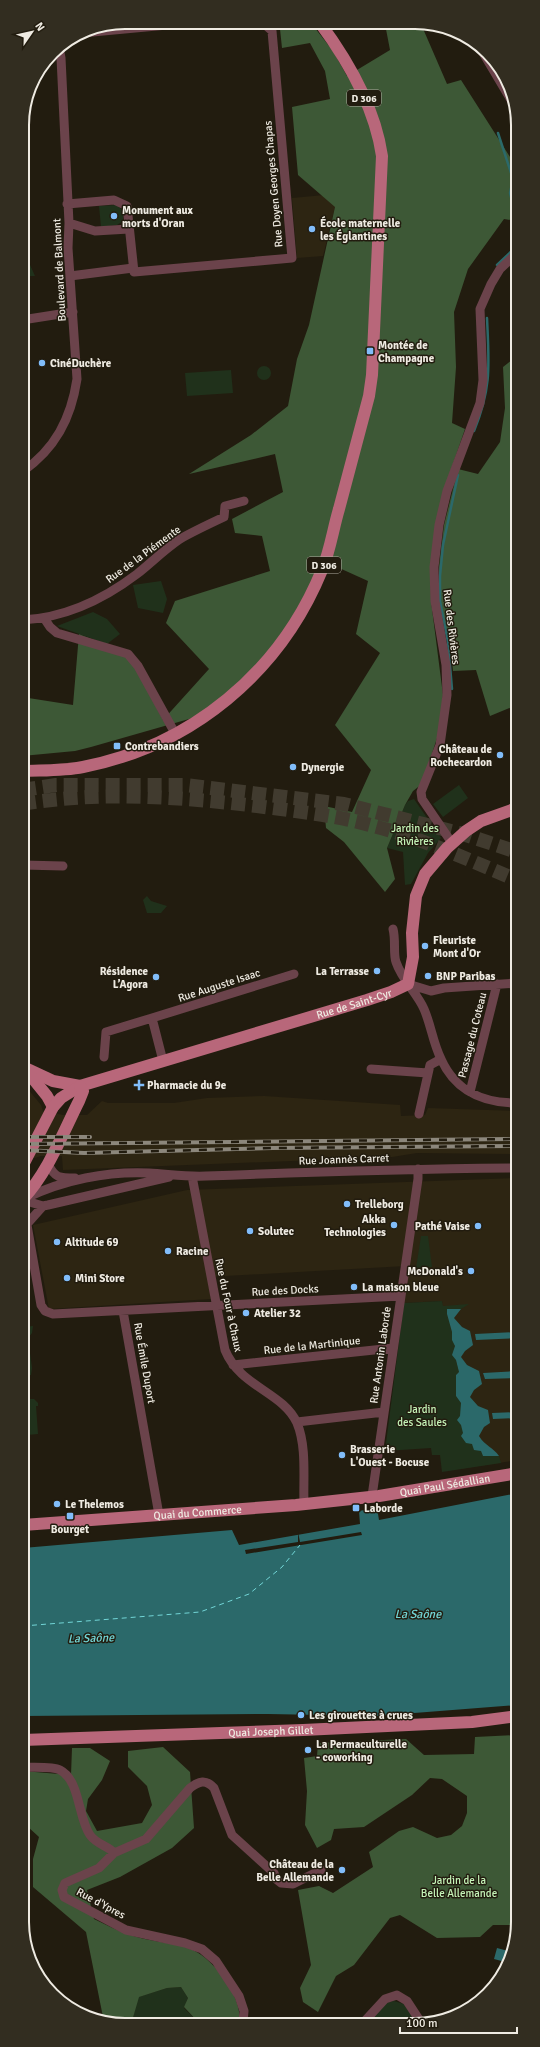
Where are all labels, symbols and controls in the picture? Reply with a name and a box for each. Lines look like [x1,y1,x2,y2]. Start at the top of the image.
north arrow [12,12,52,52]
text: N [32,20,47,33]
road number: D 306 [347,90,381,106]
street label: Rue Doyen Georges Chapas [261,120,286,248]
place label: Monument aux morts d'Oran [122,204,194,230]
marker: Monument aux morts d'Oran [109,211,119,221]
place label: École maternelle les Églantines [320,216,401,243]
street label: Boulevard de Balmont [50,218,69,322]
marker: École maternelle les Églantines [307,224,317,234]
place label: Montée de Champagne [378,339,435,365]
marker: Montée de Champagne [365,346,375,356]
place label: CinéDuchère [50,357,112,370]
marker: CinéDuchère [37,358,47,368]
street label: Rue de la Piémente [103,523,183,586]
road number: D 306 [307,557,341,573]
street label: Rue des Rivières [440,589,463,666]
place label: Contrebandiers [125,740,199,753]
marker: Contrebandiers [112,741,122,751]
place label: Château de Rochecardon [430,743,493,769]
marker: Château de Rochecardon [495,750,505,760]
place label: Dynergie [301,761,345,774]
marker: Dynergie [288,762,298,772]
park label: Jardin des Rivières [391,822,439,848]
place label: Fleuriste Mont d'Or [433,934,481,960]
marker: Fleuriste Mont d'Or [420,941,430,951]
place label: Résidence L’Agora [100,965,149,991]
place label: La Terrasse [316,965,370,978]
street label: Rue Auguste Isaac [176,966,262,1005]
marker: La Terrasse [372,966,382,976]
place label: BNP Paribas [436,970,496,983]
marker: BNP Paribas [423,971,433,981]
marker: Résidence L’Agora [151,972,161,982]
street label: Rue de Saint-Cyr [315,986,394,1022]
street label: Passage du Coteau [456,991,489,1079]
place label: Pharmacie du 9e [147,1079,227,1092]
marker: Pharmacie du 9e [134,1080,144,1090]
street label: Rue Joannès Carret [298,1151,390,1168]
place label: Trelleborg [355,1198,404,1211]
marker: Trelleborg [342,1199,352,1209]
place label: Akka Technologies [324,1213,386,1239]
marker: Akka Technologies [389,1220,399,1230]
place label: Pathé Vaise [415,1220,471,1233]
marker: Pathé Vaise [473,1221,483,1231]
place label: Solutec [258,1225,294,1238]
marker: Solutec [245,1226,255,1236]
place label: Altitude 69 [65,1236,118,1249]
marker: Altitude 69 [52,1237,62,1247]
place label: Racine [176,1245,209,1258]
marker: Racine [163,1246,173,1256]
street label: Rue du Four à Chaux [212,1257,245,1353]
place label: McDonald's [407,1265,463,1278]
marker: McDonald's [466,1266,476,1276]
place label: Mini Store [75,1272,125,1285]
marker: Mini Store [62,1273,72,1283]
place label: La maison bleue [362,1281,439,1294]
street label: Rue des Docks [251,1282,319,1299]
marker: La maison bleue [349,1282,359,1292]
street label: Rue Antonin Laborde [367,1306,394,1404]
place label: Atelier 32 [254,1307,301,1320]
marker: Atelier 32 [241,1308,251,1318]
street label: Rue Émile Duport [131,1321,159,1405]
street label: Rue de la Martinique [263,1334,361,1357]
park label: Jardin des Saules [397,1403,447,1429]
place label: Brasserie L'Ouest - Bocuse [350,1443,430,1469]
marker: Brasserie L'Ouest - Bocuse [337,1450,347,1460]
street label: Quai Paul Sédallian [399,1472,491,1499]
place label: Le Thelemos [65,1498,124,1511]
marker: Le Thelemos [52,1499,62,1509]
place label: Laborde [364,1502,403,1515]
street label: Quai du Commerce [153,1503,242,1522]
marker: Laborde [351,1503,361,1513]
marker: Bourget [65,1511,75,1521]
place label: Bourget [51,1523,89,1536]
water label: La Saône [395,1607,442,1622]
water label: La Saône [68,1630,115,1647]
place label: Les girouettes à crues [309,1709,413,1722]
marker: Les girouettes à crues [296,1710,306,1720]
street label: Quai Joseph Gillet [228,1724,314,1740]
place label: La Permaculturelle - coworking [316,1738,407,1764]
marker: La Permaculturelle - coworking [303,1745,313,1755]
place label: Château de la Belle Allemande [256,1858,335,1884]
marker: Château de la Belle Allemande [337,1865,347,1875]
park label: Jardin de la Belle Allemande [421,1874,497,1900]
street label: Rue d'Ypres [74,1885,128,1922]
scale bar [400,2009,517,2035]
text: 100 m [406,2016,438,2031]

